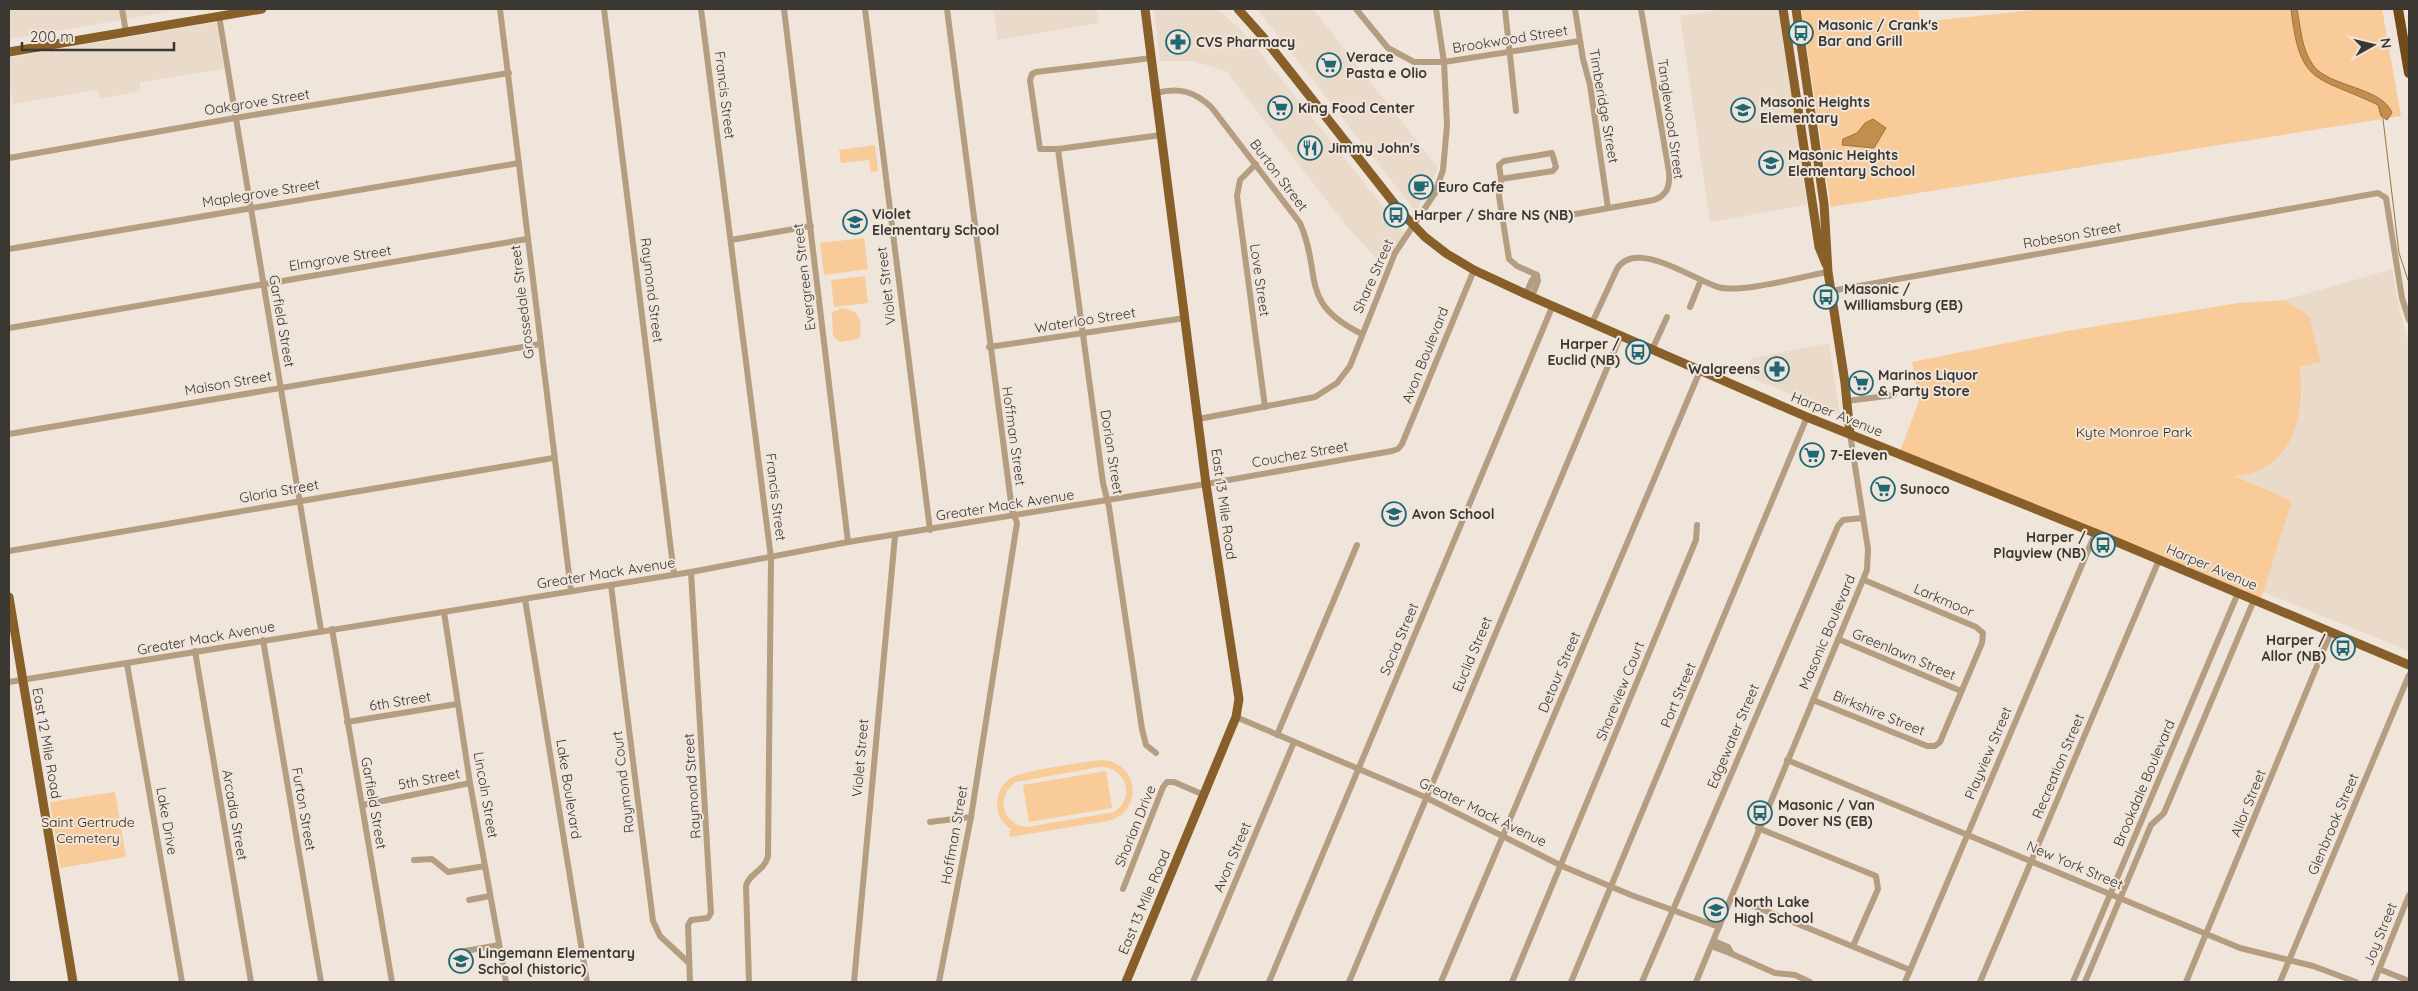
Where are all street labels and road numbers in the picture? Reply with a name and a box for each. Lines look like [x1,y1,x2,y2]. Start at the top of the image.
street label: Brookwood Street [1451,21,1569,57]
street label: Timberidge Street [1585,47,1623,165]
street label: Francis Street [711,50,739,140]
street label: Tanglewood Street [1654,58,1688,181]
street label: Oakgrove Street [203,85,311,119]
street label: Burton Street [1246,135,1312,215]
street label: Maplegrove Street [201,175,321,211]
street label: Robeson Street [2022,217,2123,252]
street label: Evergreen Street [788,222,820,332]
street label: Raymond Street [637,236,667,344]
street label: Share Street [1349,236,1397,316]
street label: Elmgrove Street [287,241,393,275]
street label: Love Street [1246,243,1274,318]
street label: Grossedale Street [506,244,538,360]
street label: Violet Street [872,246,900,326]
street label: Garfield Street [265,273,299,369]
street label: Waterloo Street [1033,303,1137,337]
street label: Avon Boulevard [1398,304,1452,406]
street label: Maison Street [183,366,273,400]
street label: Hoffman Street [998,385,1030,487]
street label: Harper Avenue [1788,387,1886,441]
street label: Dorion Street [1096,408,1128,496]
street label: Couchez Street [1250,437,1350,471]
street label: East 13 Mile Road [1207,447,1241,561]
street label: Francis Street [762,452,790,542]
street label: Gloria Street [238,475,320,507]
street label: Greater Mack Avenue [935,485,1075,525]
street label: Harper Avenue [2164,540,2260,594]
street label: Greater Mack Avenue [536,553,676,593]
street label: Masonic Boulevard [1795,572,1859,692]
street label: Larkmoor [1911,579,1977,621]
street label: Socia Street [1376,600,1422,678]
street label: Euclid Street [1448,614,1496,694]
street label: Greater Mack Avenue [136,617,276,659]
street label: Greenlawn Street [1849,624,1959,684]
street label: Detour Street [1534,628,1584,715]
street label: Shoreview Court [1592,638,1648,743]
street label: Port Street [1656,660,1700,730]
street label: Edgewater Street [1703,681,1763,791]
street label: East 12 Mile Road [28,686,66,800]
street label: Birkshire Street [1830,686,1928,740]
street label: 6th Street [368,687,432,715]
street label: Playview Street [1960,704,2016,802]
street label: Recreation Street [2028,711,2088,821]
street label: Brookdale Boulevard [2109,717,2179,849]
street label: Violet Street [848,718,872,798]
street label: Raymond Court [608,729,638,834]
street label: Raymond Street [679,732,705,839]
street label: Lake Boulevard [552,738,586,840]
street label: Lincoln Street [470,750,503,840]
street label: Garfield Street [357,755,391,851]
street label: 5th Street [397,764,462,794]
street label: Furton Street [288,766,320,852]
street label: Allor Street [2226,766,2270,839]
street label: Arcadia Street [218,768,252,862]
street label: Glenbrook Street [2303,770,2363,878]
street label: Greater Mack Avenue [1416,773,1550,851]
street label: Shorian Drive [1110,782,1160,870]
street label: Hoffman Street [936,784,972,886]
street label: Lake Drive [152,786,182,856]
street label: Avon Street [1209,819,1255,895]
street label: New York Street [2024,837,2126,894]
street label: East 13 Mile Road [1114,847,1174,957]
street label: Joy Street [2359,900,2401,968]

